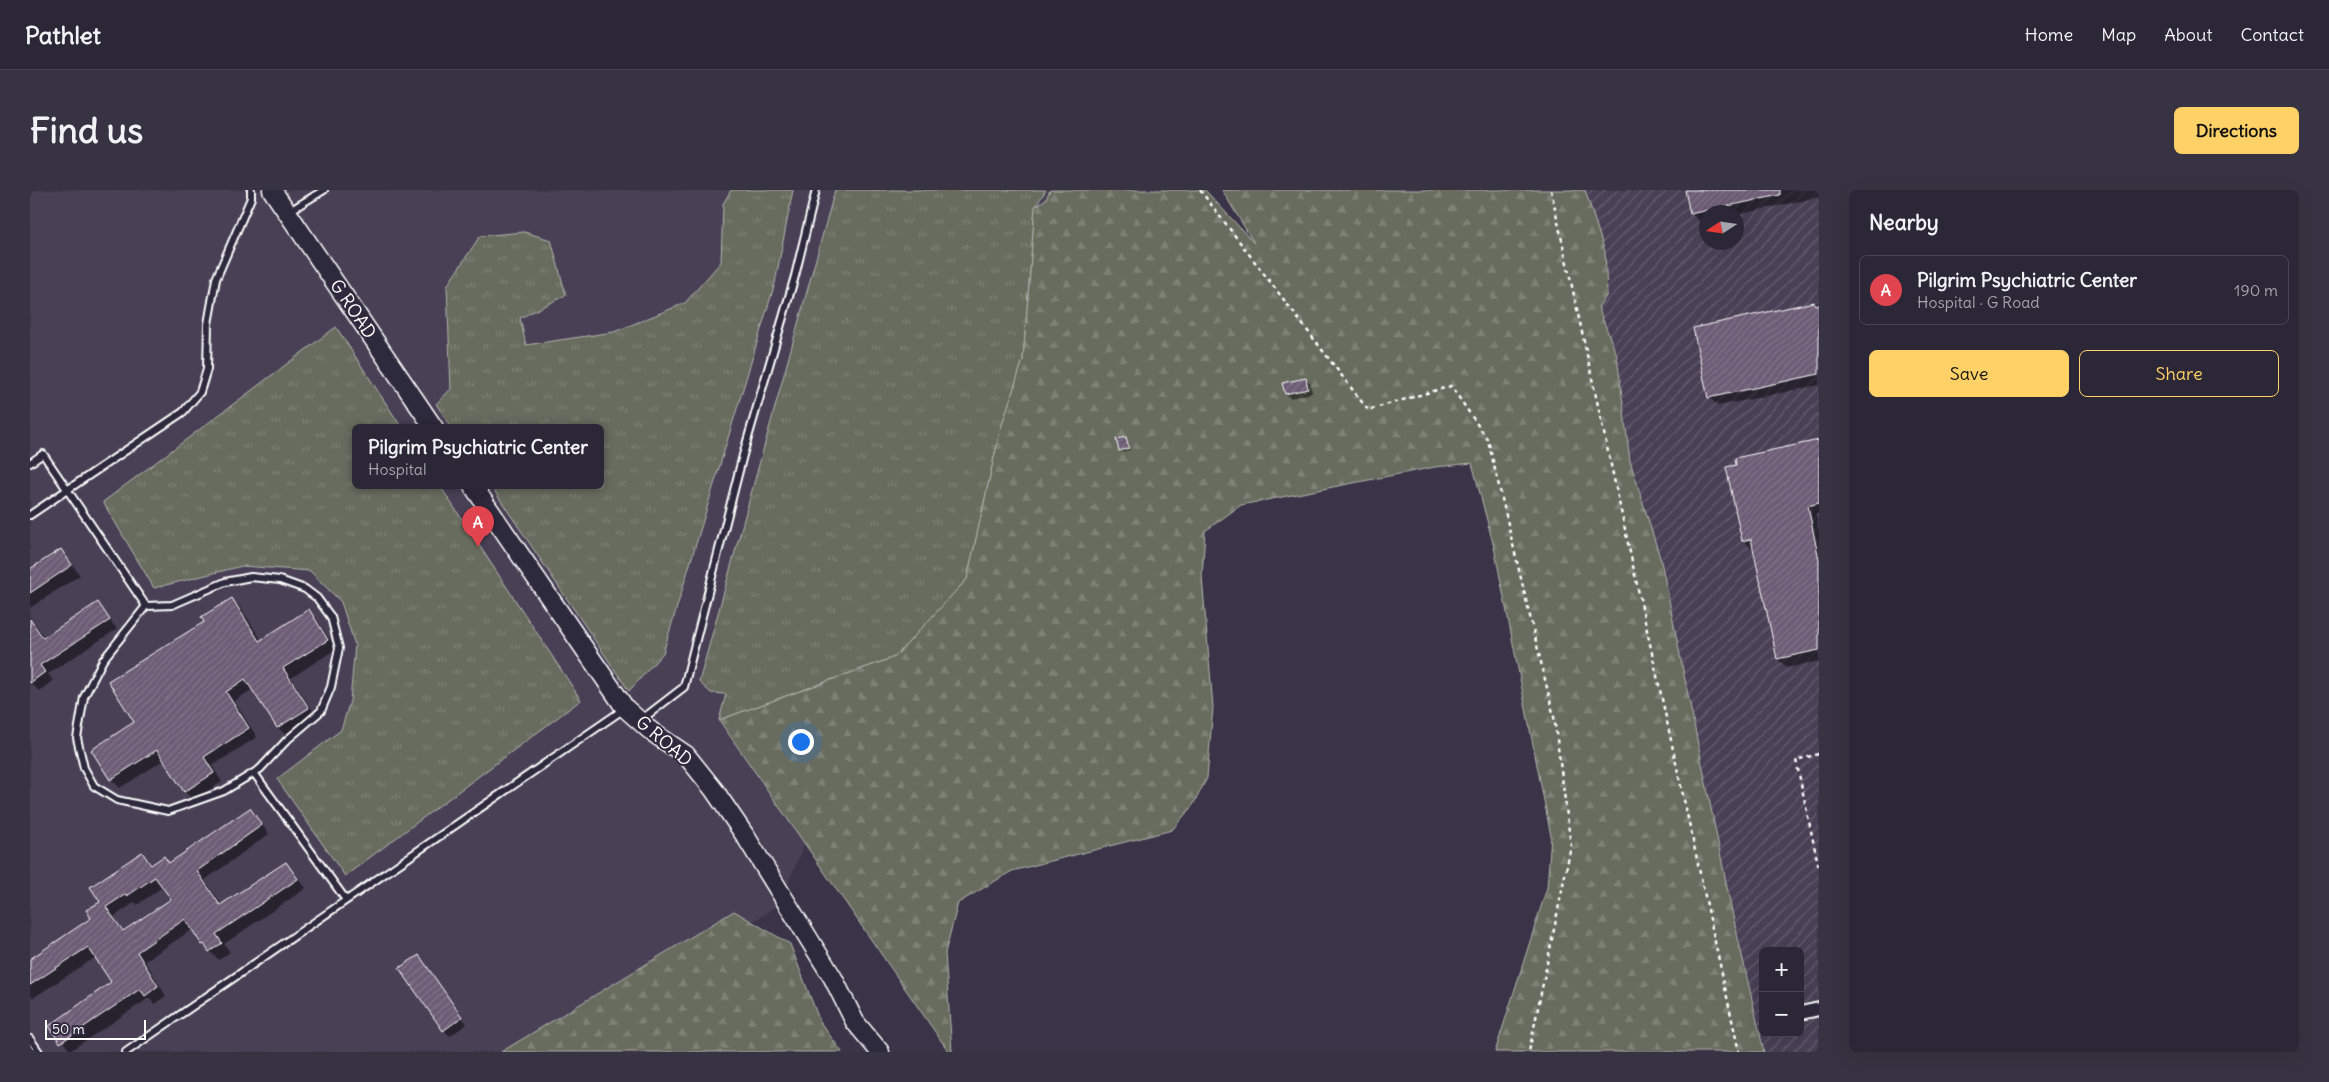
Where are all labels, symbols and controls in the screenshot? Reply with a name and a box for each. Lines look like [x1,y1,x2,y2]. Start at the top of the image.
text: Pathlet [25,20,101,50]
text: Home [2025,23,2073,46]
text: Map [2101,23,2136,46]
text: About [2164,23,2212,46]
text: Contact [2240,23,2304,46]
button: Directions [2174,107,2299,154]
text: Find us [30,108,143,152]
north arrow [1699,205,1744,250]
text: Nearby [1869,209,1939,236]
text: Pilgrim Psychiatric Center [1917,268,2137,292]
street label: G ROAD [325,275,382,343]
text: A [1881,280,1891,300]
text: 190 m [2234,280,2278,300]
text: Hospital · G Road [1917,292,2040,312]
button: Save [1869,350,2069,397]
button: Share [2079,350,2279,397]
popup [352,424,604,489]
text: Pilgrim Psychiatric Center [368,435,588,459]
text: Hospital [368,459,427,479]
pin: A [462,506,494,547]
street label: G ROAD [631,710,697,771]
your location [788,729,814,755]
map controls [1759,947,1804,1037]
button: + [1759,947,1804,992]
button: − [1759,992,1804,1037]
scale bar [45,1017,146,1040]
text: 50 m [52,1020,85,1038]

